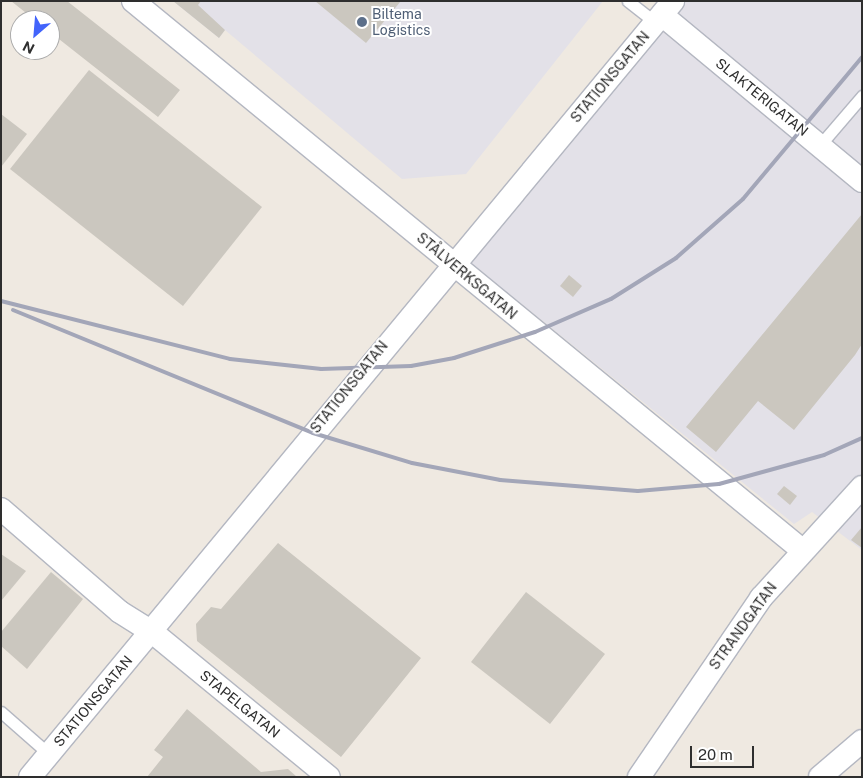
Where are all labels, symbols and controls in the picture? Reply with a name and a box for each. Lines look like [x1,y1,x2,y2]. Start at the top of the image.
place label: Biltema Logistics [372,6,430,38]
north arrow [10,10,60,60]
marker: Biltema Logistics [356,16,368,28]
street label: STATIONSGATAN [567,28,653,126]
text: N [20,38,37,57]
street label: SLAKTERIGATAN [712,55,812,139]
street label: STÅLVERKSGATAN [413,229,521,323]
street label: STATIONSGATAN [307,337,391,437]
street label: STRANDGATAN [706,579,780,673]
street label: STATIONSGATAN [50,652,136,750]
street label: STAPELGATAN [197,667,283,741]
scale bar [693,736,757,768]
text: 20 m [698,746,733,763]

